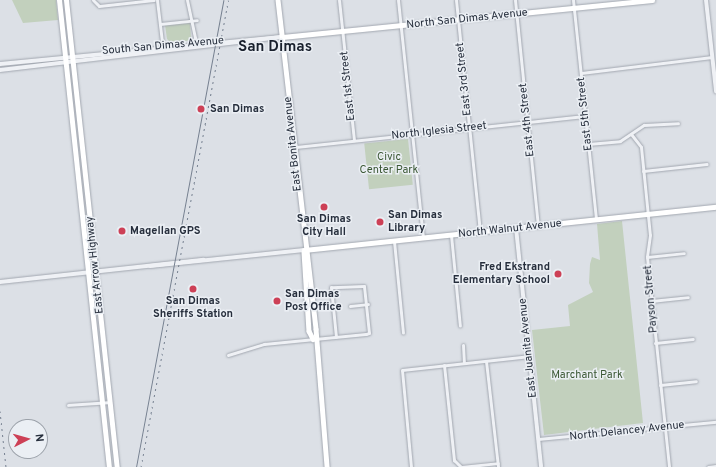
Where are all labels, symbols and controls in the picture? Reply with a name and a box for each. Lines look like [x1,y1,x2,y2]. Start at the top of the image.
street label: North San Dimas Avenue [405,6,529,32]
street label: South San Dimas Avenue [101,34,225,58]
district label: San Dimas [238,39,312,57]
street label: East 3rd Street [454,42,474,116]
street label: East 1st Street [338,50,358,122]
street label: East 5th Street [575,77,595,151]
street label: East 4th Street [517,83,537,157]
street label: East Bonita Avenue [281,96,305,192]
place label: San Dimas [210,102,264,116]
marker: San Dimas [195,103,207,115]
street label: North Iglesia Street [391,119,487,143]
park label: Civic Center Park [360,151,418,177]
marker: San Dimas City Hall [319,202,329,212]
place label: San Dimas Library [388,209,442,235]
place label: San Dimas City Hall [297,213,351,239]
street label: East Arrow Highway [83,215,107,315]
marker: San Dimas Library [375,217,385,227]
street label: North Walnut Avenue [457,217,563,241]
place label: Magellan GPS [130,224,200,238]
marker: Magellan GPS [117,226,127,236]
place label: Fred Ekstrand Elementary School [453,261,550,287]
street label: Payson Street [641,264,661,334]
marker: Fred Ekstrand Elementary School [553,269,563,279]
marker: San Dimas Sheriffs Station [188,284,198,294]
place label: San Dimas Post Office [285,288,342,314]
place label: San Dimas Sheriffs Station [153,295,233,321]
marker: San Dimas Post Office [272,296,282,306]
street label: East Juanita Avenue [516,297,540,399]
park label: Marchant Park [551,368,623,382]
street label: North Delancey Avenue [569,418,685,444]
north arrow [8,419,48,459]
text: N [32,433,46,443]

